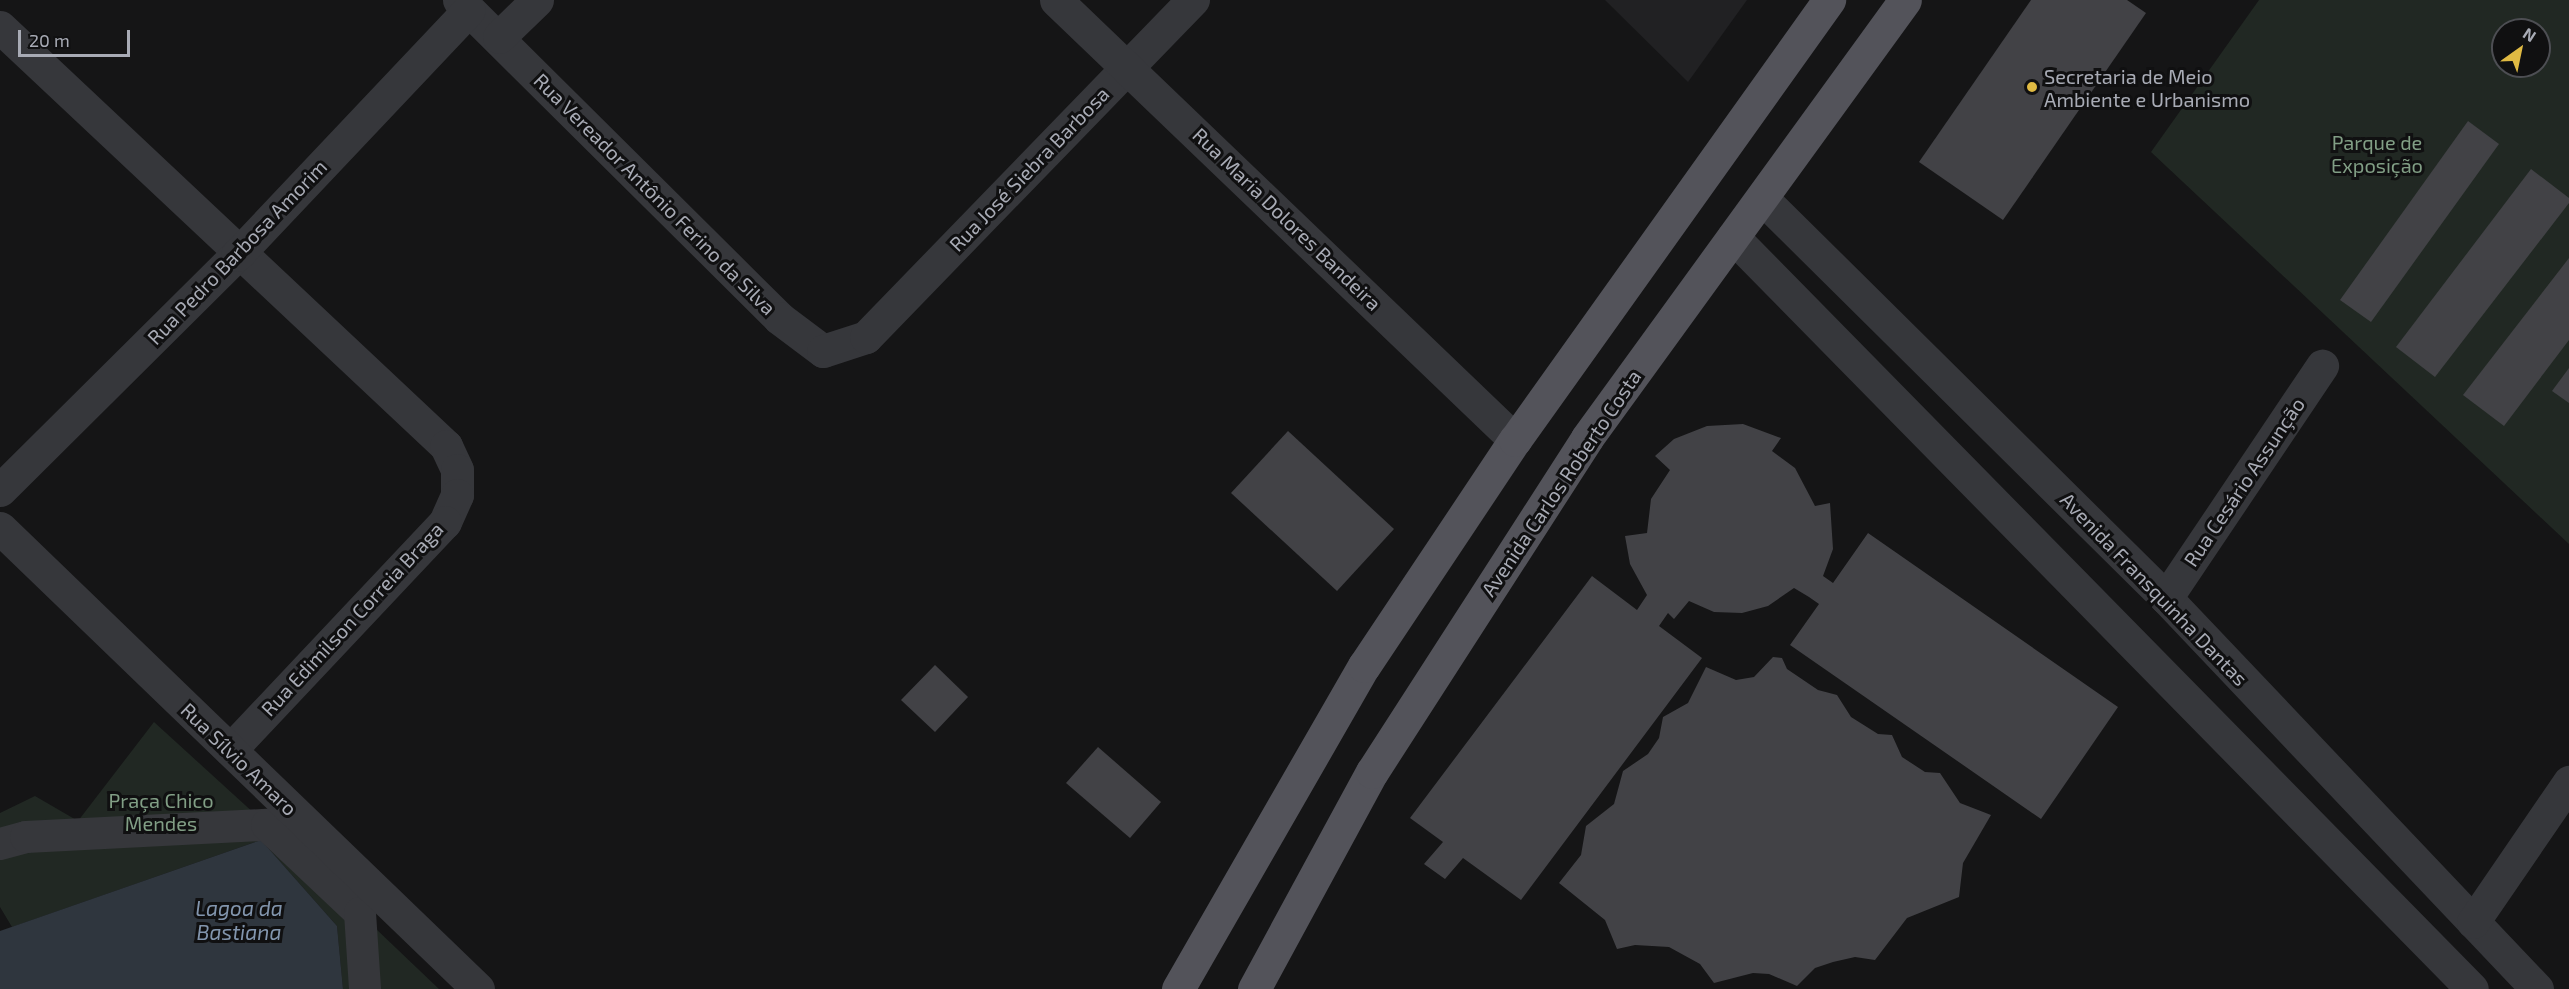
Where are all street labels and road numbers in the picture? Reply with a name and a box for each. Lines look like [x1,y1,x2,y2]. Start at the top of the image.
street label: Rua Vereador Antônio Ferino da Silva [529,68,781,320]
street label: Rua José Siebra Barbosa [944,82,1114,256]
street label: Rua Maria Dolores Bandeira [1188,123,1386,315]
street label: Rua Pedro Barbosa Amorim [142,154,332,350]
street label: Avenida Carlos Roberto Costa [1476,365,1646,601]
street label: Rua Cesário Assunção [2178,393,2310,571]
street label: Avenida Fransquinha Dantas [2055,487,2253,691]
street label: Rua Edimilson Correia Braga [256,517,448,721]
street label: Rua Sílvio Amaro [176,697,302,821]

